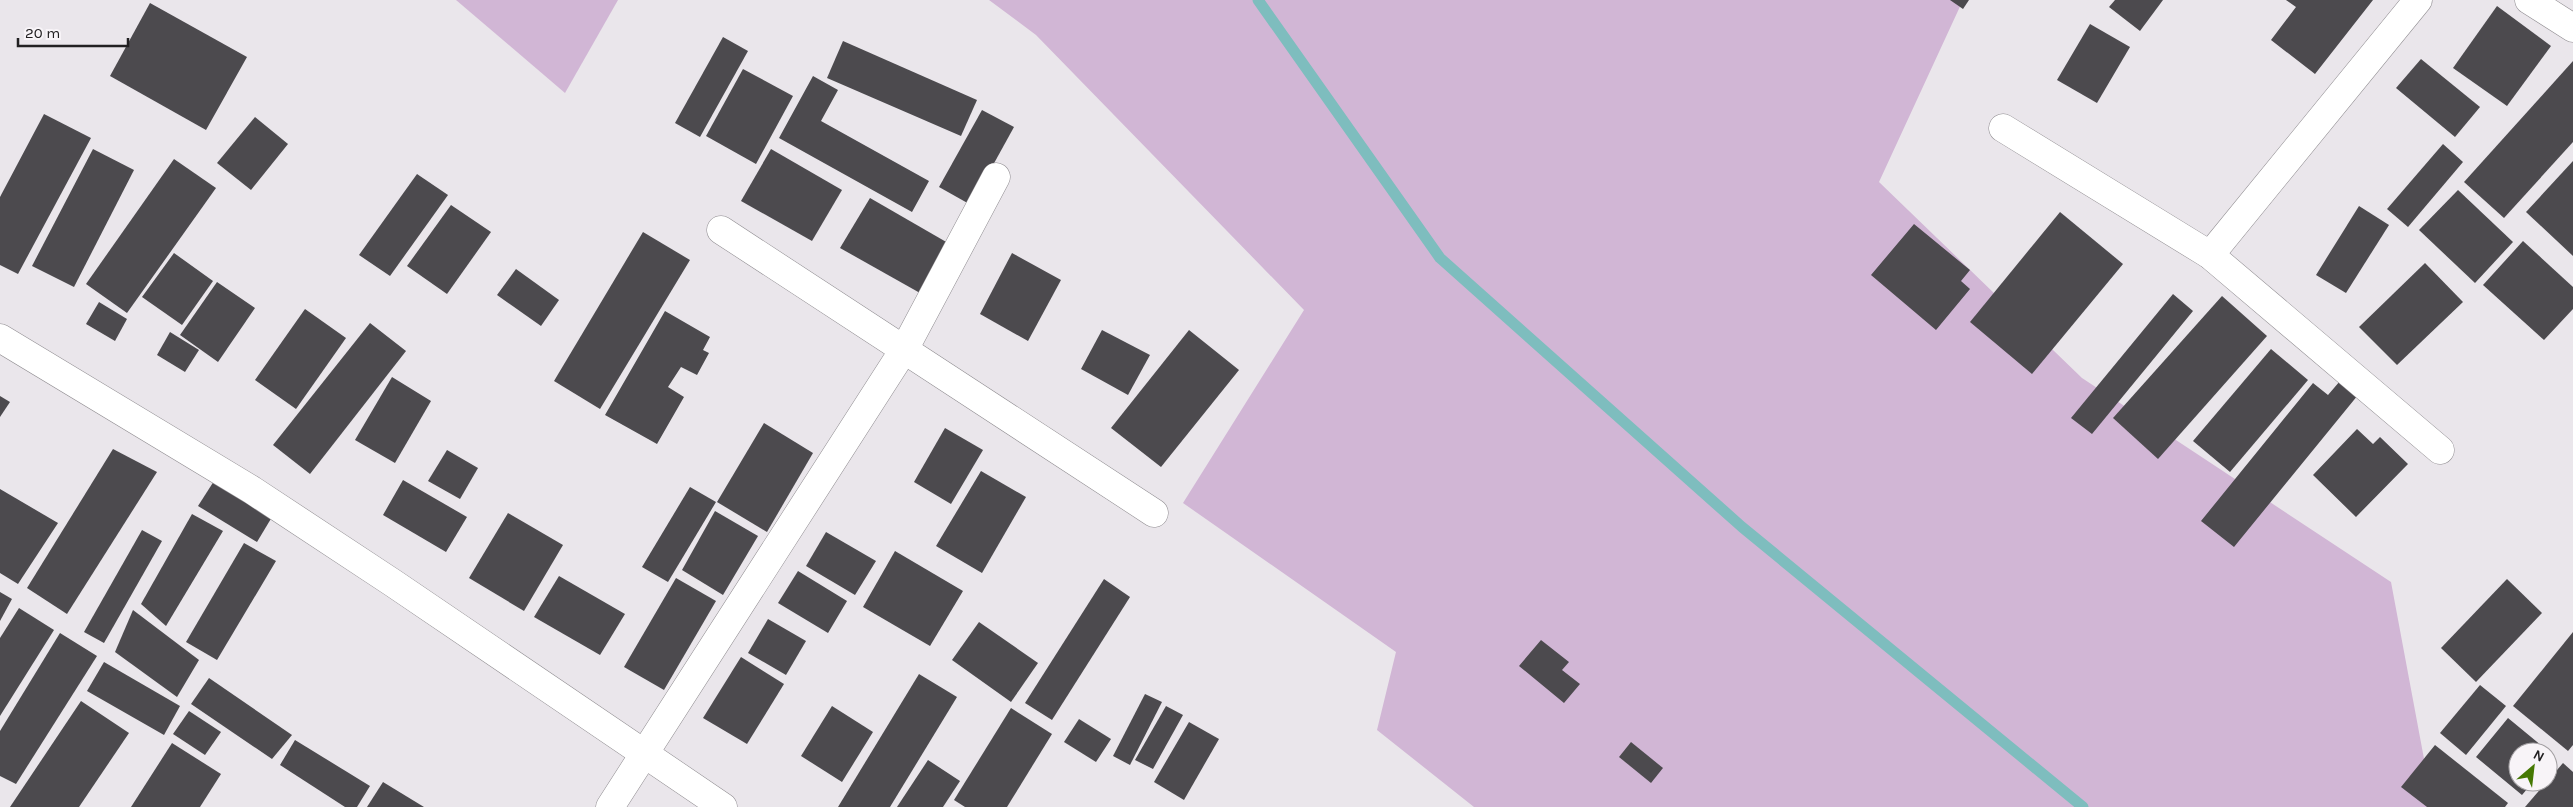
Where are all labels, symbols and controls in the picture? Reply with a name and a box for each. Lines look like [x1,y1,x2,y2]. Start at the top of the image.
scale bar [18,15,128,47]
text: 20 m [25,24,60,42]
north arrow [2508,742,2558,792]
text: N [2530,746,2547,766]

